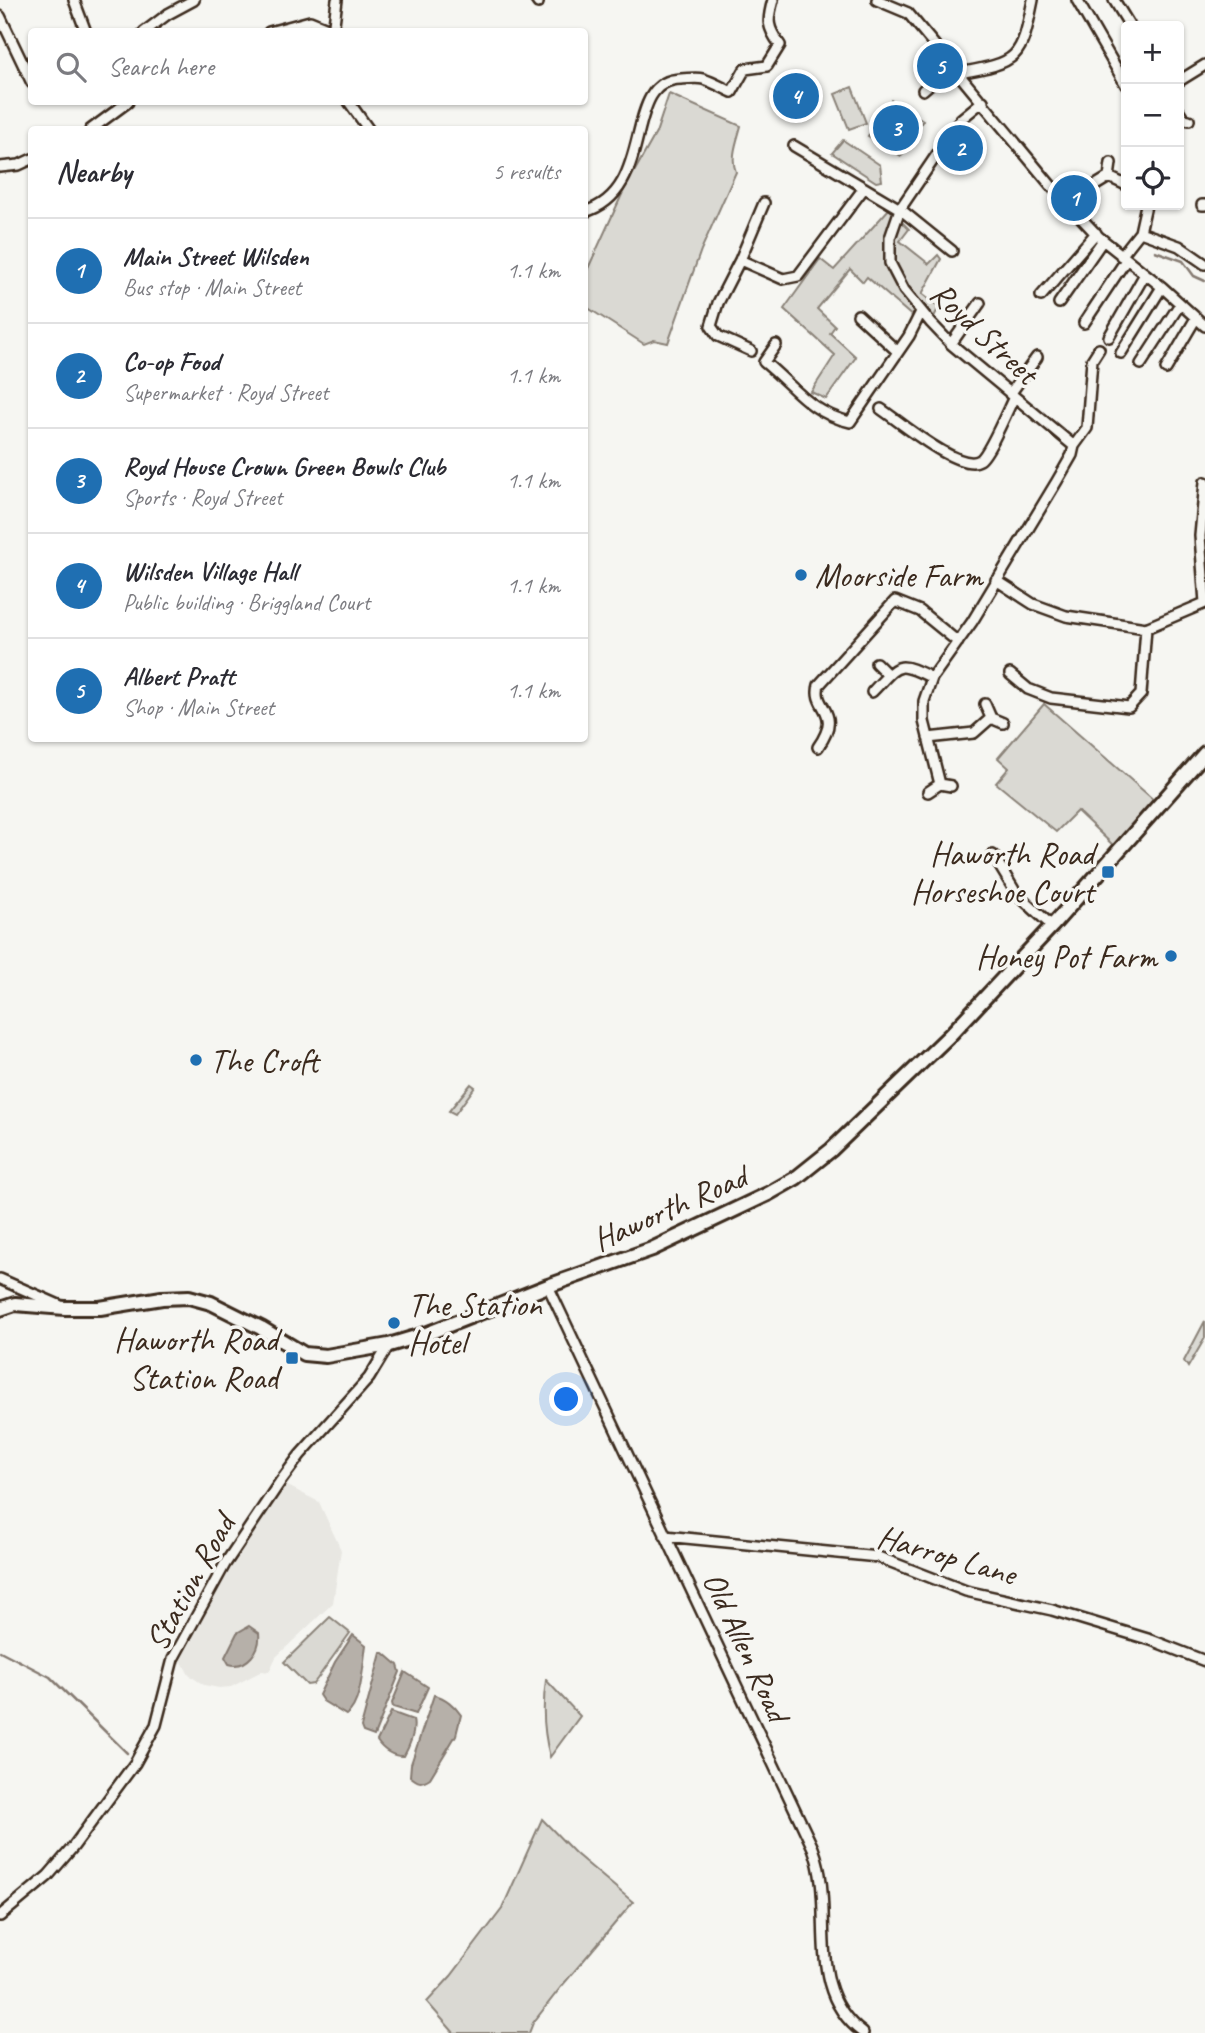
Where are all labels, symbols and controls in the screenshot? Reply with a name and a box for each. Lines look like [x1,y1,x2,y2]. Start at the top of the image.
map controls [1121,21,1184,210]
button: + [1121,21,1184,84]
search box [28,28,588,105]
pin: 5 [917,40,963,92]
icon: search [52,48,90,86]
text: Search here [108,50,214,83]
pin: 4 [773,70,819,122]
button: − [1121,84,1184,147]
pin: 3 [873,102,919,154]
pin: 2 [937,122,983,174]
button: locate [1121,147,1184,210]
text: Nearby [56,153,132,191]
text: 5 results [493,157,560,186]
pin: 1 [1051,172,1097,224]
text: Main Street Wilsden [123,240,309,273]
text: 1 [74,256,84,285]
text: 1.1 km [507,256,560,285]
street label: Royd Street [922,272,1049,395]
text: Bus stop · Main Street [123,273,301,302]
text: Co-op Food [123,345,220,378]
text: 2 [74,361,84,390]
text: 1.1 km [507,361,560,390]
text: Supermarket · Royd Street [123,378,328,407]
text: Royd House Crown Green Bowls Club [123,450,445,483]
text: 3 [74,466,84,495]
text: 1.1 km [507,466,560,495]
text: Sports · Royd Street [123,483,282,512]
text: Wilsden Village Hall [123,555,297,588]
place label: Moorside Farm [815,555,984,597]
marker: Moorside Farm [793,567,809,583]
text: 4 [74,571,84,600]
text: 1.1 km [507,571,560,600]
text: Public building · Briggland Court [123,588,370,617]
text: Albert Pratt [123,660,235,693]
text: 5 [74,676,84,705]
text: 1.1 km [507,676,560,705]
text: Shop · Main Street [123,693,274,722]
place label: Haworth Road Horseshoe Court [911,833,1099,913]
marker: Haworth Road Horseshoe Court [1100,864,1116,880]
place label: Honey Pot Farm [976,936,1159,978]
marker: Honey Pot Farm [1163,948,1179,964]
place label: The Croft [210,1040,321,1082]
marker: The Croft [188,1052,204,1068]
street label: Haworth Road [586,1153,757,1260]
place label: The Station Hotel [408,1284,543,1364]
marker: The Station Hotel [386,1315,402,1331]
place label: Haworth Road Station Road [114,1319,283,1399]
marker: Haworth Road Station Road [284,1350,300,1366]
your location [549,1382,583,1416]
street label: Station Road [135,1503,247,1658]
street label: Harrop Lane [873,1515,1023,1595]
street label: Old Allen Road [693,1565,801,1733]

